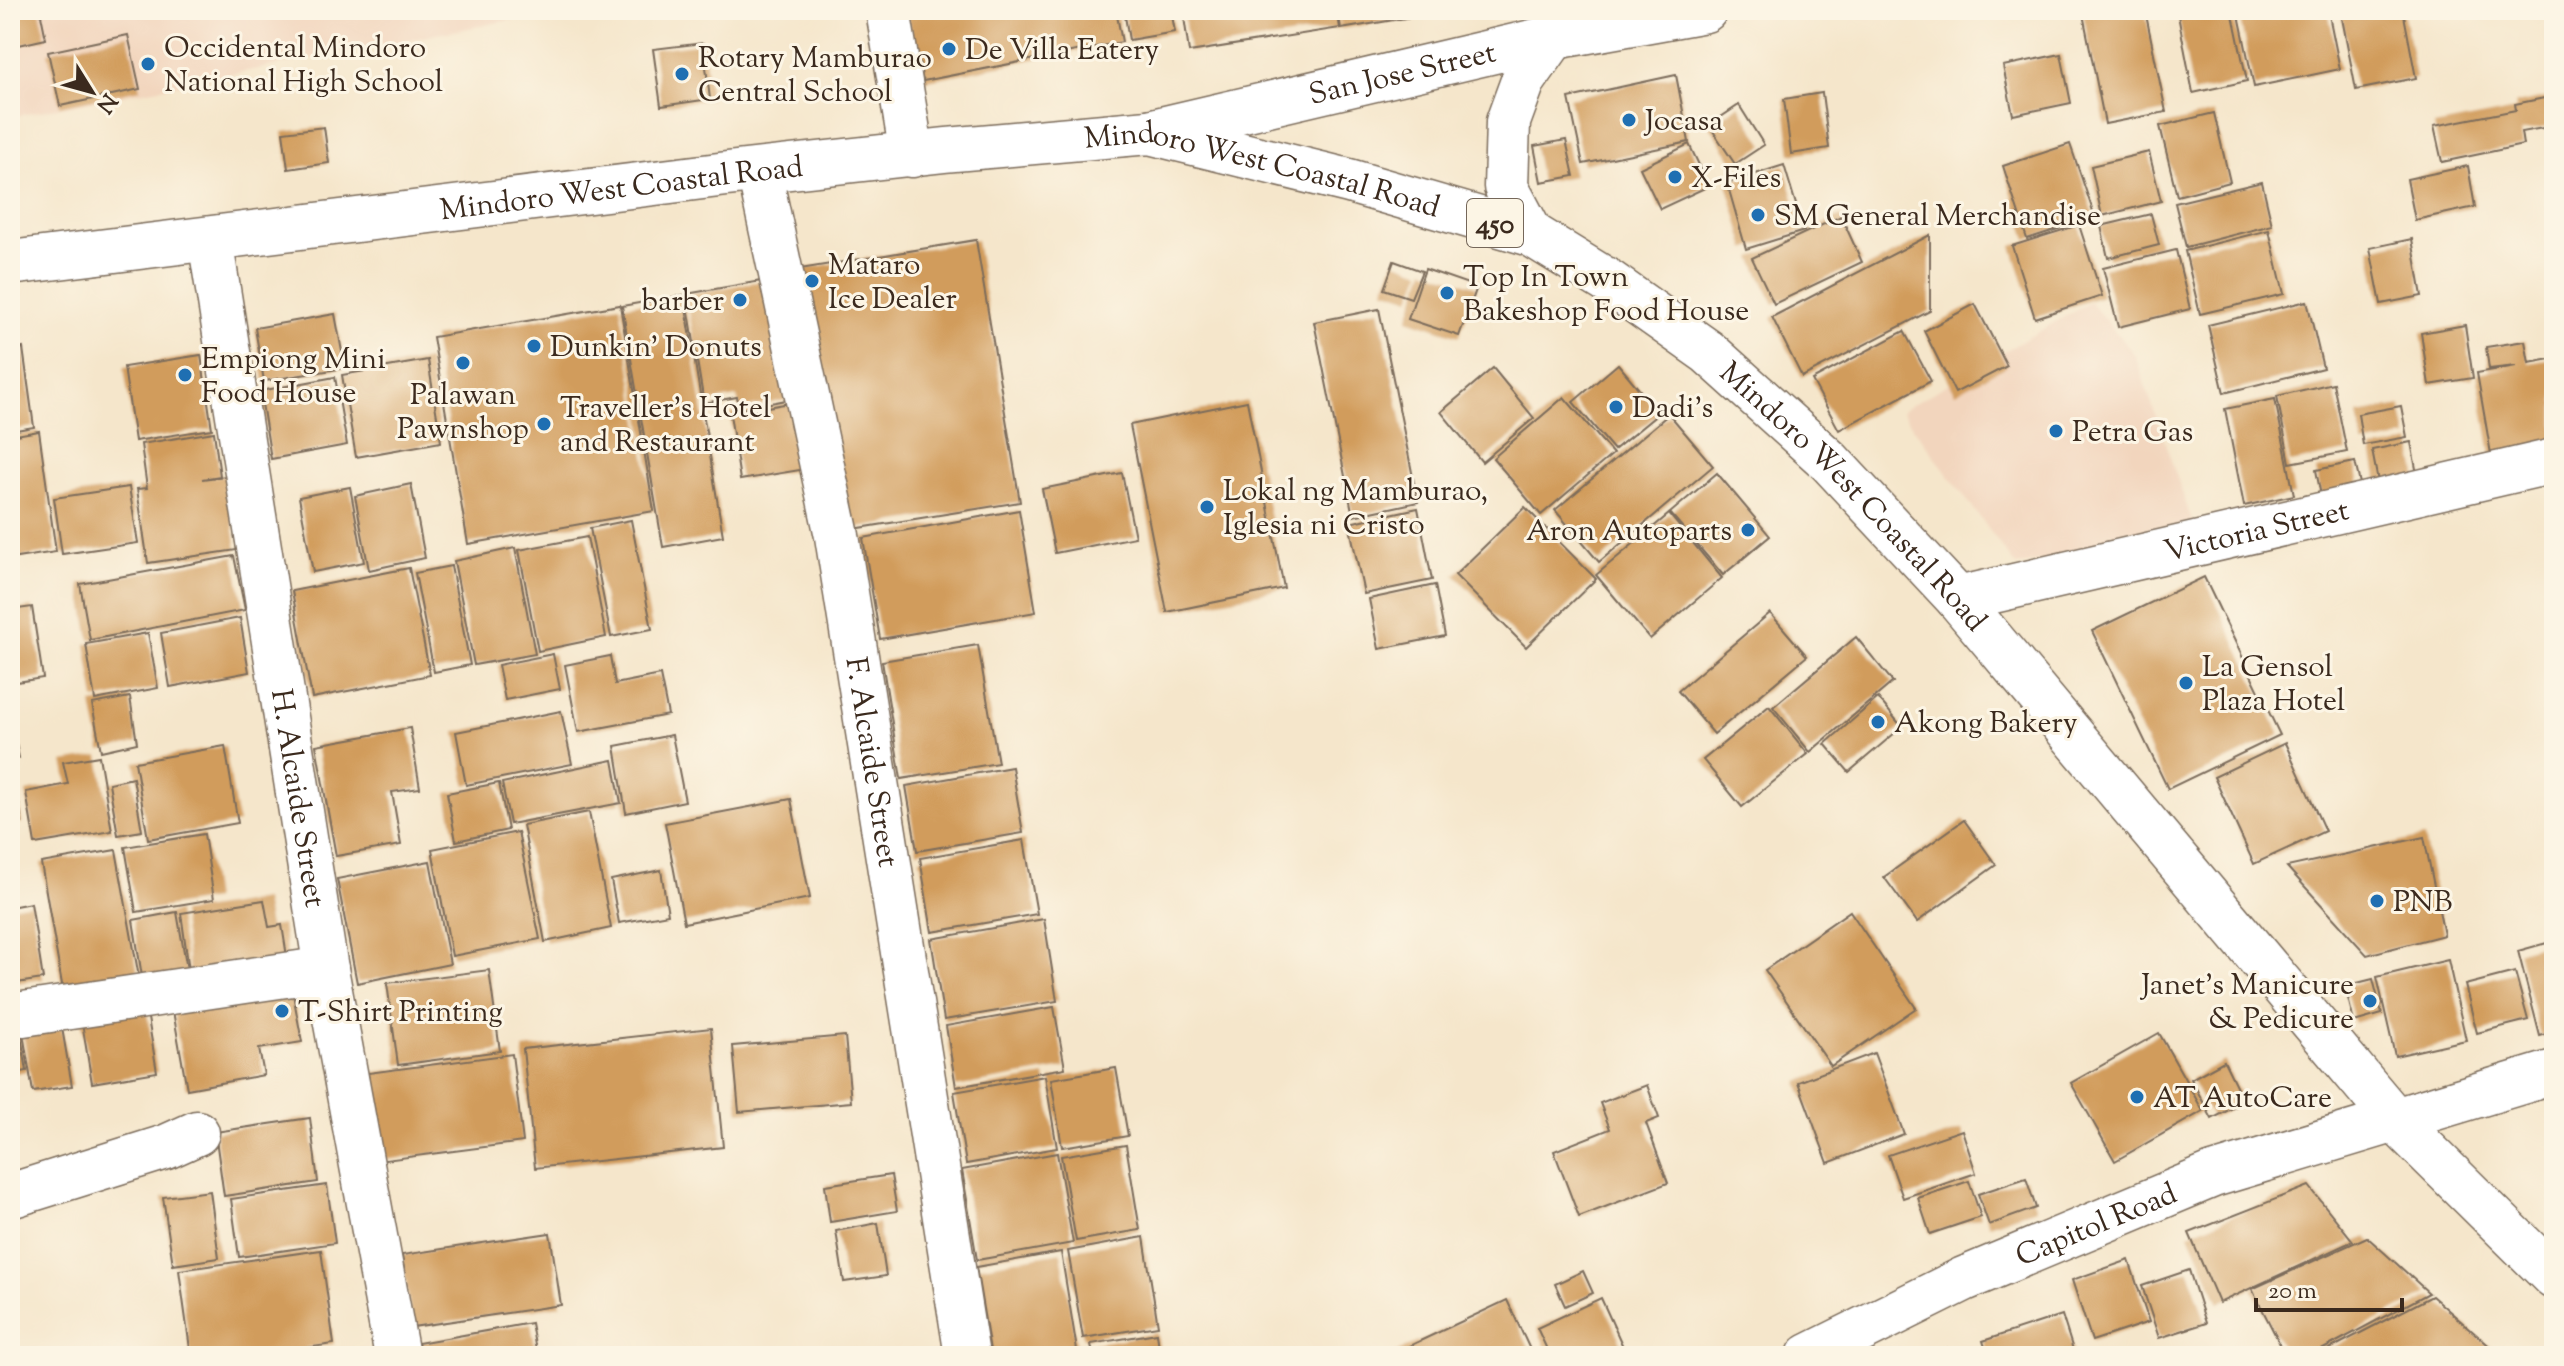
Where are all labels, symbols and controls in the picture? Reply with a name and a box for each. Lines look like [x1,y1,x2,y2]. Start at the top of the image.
place label: Occidental Mindoro National High School [164,28,443,105]
place label: De Villa Eatery [965,30,1159,73]
street label: San Jose Street [1305,32,1500,118]
place label: Rotary Mamburao Central School [698,38,932,115]
marker: De Villa Eatery [940,40,958,58]
north arrow [52,52,132,132]
marker: Occidental Mindoro National High School [139,55,157,73]
marker: Rotary Mamburao Central School [673,65,691,83]
text: N [87,86,124,119]
place label: Jocasa [1643,101,1723,144]
marker: Jocasa [1620,111,1638,129]
street label: Mindoro West Coastal Road [1082,113,1445,230]
street label: Mindoro West Coastal Road [438,147,805,233]
place label: X-Files [1691,158,1781,201]
marker: X-Files [1666,168,1684,186]
place label: SM General Merchandise [1774,196,2101,239]
road number: 450 [1467,199,1523,247]
marker: SM General Merchandise [1749,206,1767,224]
place label: Mataro Ice Dealer [828,245,957,322]
place label: Top In Town Bakeshop Food House [1463,257,1749,334]
marker: Mataro Ice Dealer [803,272,821,290]
place label: barber [642,281,724,324]
marker: Top In Town Bakeshop Food House [1438,284,1456,302]
marker: barber [731,291,749,309]
place label: Dunkin' Donuts [550,327,762,370]
marker: Dunkin' Donuts [525,337,543,355]
place label: Empiong Mini Food House [201,339,386,416]
street label: Mindoro West Coastal Road [1709,353,1996,642]
marker: Palawan Pawnshop [454,354,472,372]
marker: Empiong Mini Food House [176,366,194,384]
place label: Palawan Pawnshop [397,375,529,452]
place label: Traveller's Hotel and Restaurant [560,388,771,465]
place label: Dadi's [1632,388,1713,431]
marker: Dadi's [1607,398,1625,416]
place label: Petra Gas [2072,412,2193,455]
marker: Traveller's Hotel and Restaurant [535,415,553,433]
marker: Petra Gas [2047,422,2065,440]
place label: Lokal ng Mamburao, Iglesia ni Cristo [1223,471,1488,548]
street label: Victoria Street [2160,490,2353,575]
marker: Lokal ng Mamburao, Iglesia ni Cristo [1198,498,1216,516]
place label: Aron Autoparts [1526,511,1732,554]
marker: Aron Autoparts [1739,521,1757,539]
place label: La Gensol Plaza Hotel [2202,647,2345,724]
street label: F. Alcaide Street [833,654,908,870]
marker: La Gensol Plaza Hotel [2177,674,2195,692]
street label: H. Alcaide Street [258,686,335,911]
place label: Akong Bakery [1894,703,2078,746]
marker: Akong Bakery [1869,713,1887,731]
place label: PNB [2393,882,2452,925]
marker: PNB [2368,892,2386,910]
place label: Janet's Manicure & Pedicure [2139,965,2354,1042]
place label: T-Shirt Printing [298,992,503,1035]
marker: Janet's Manicure & Pedicure [2361,992,2379,1010]
marker: T-Shirt Printing [273,1002,291,1020]
place label: AT AutoCare [2153,1078,2332,1121]
marker: AT AutoCare [2128,1088,2146,1106]
street label: Capitol Road [2010,1173,2184,1279]
scale bar [2256,1262,2402,1312]
text: 20 m [2268,1275,2317,1309]

